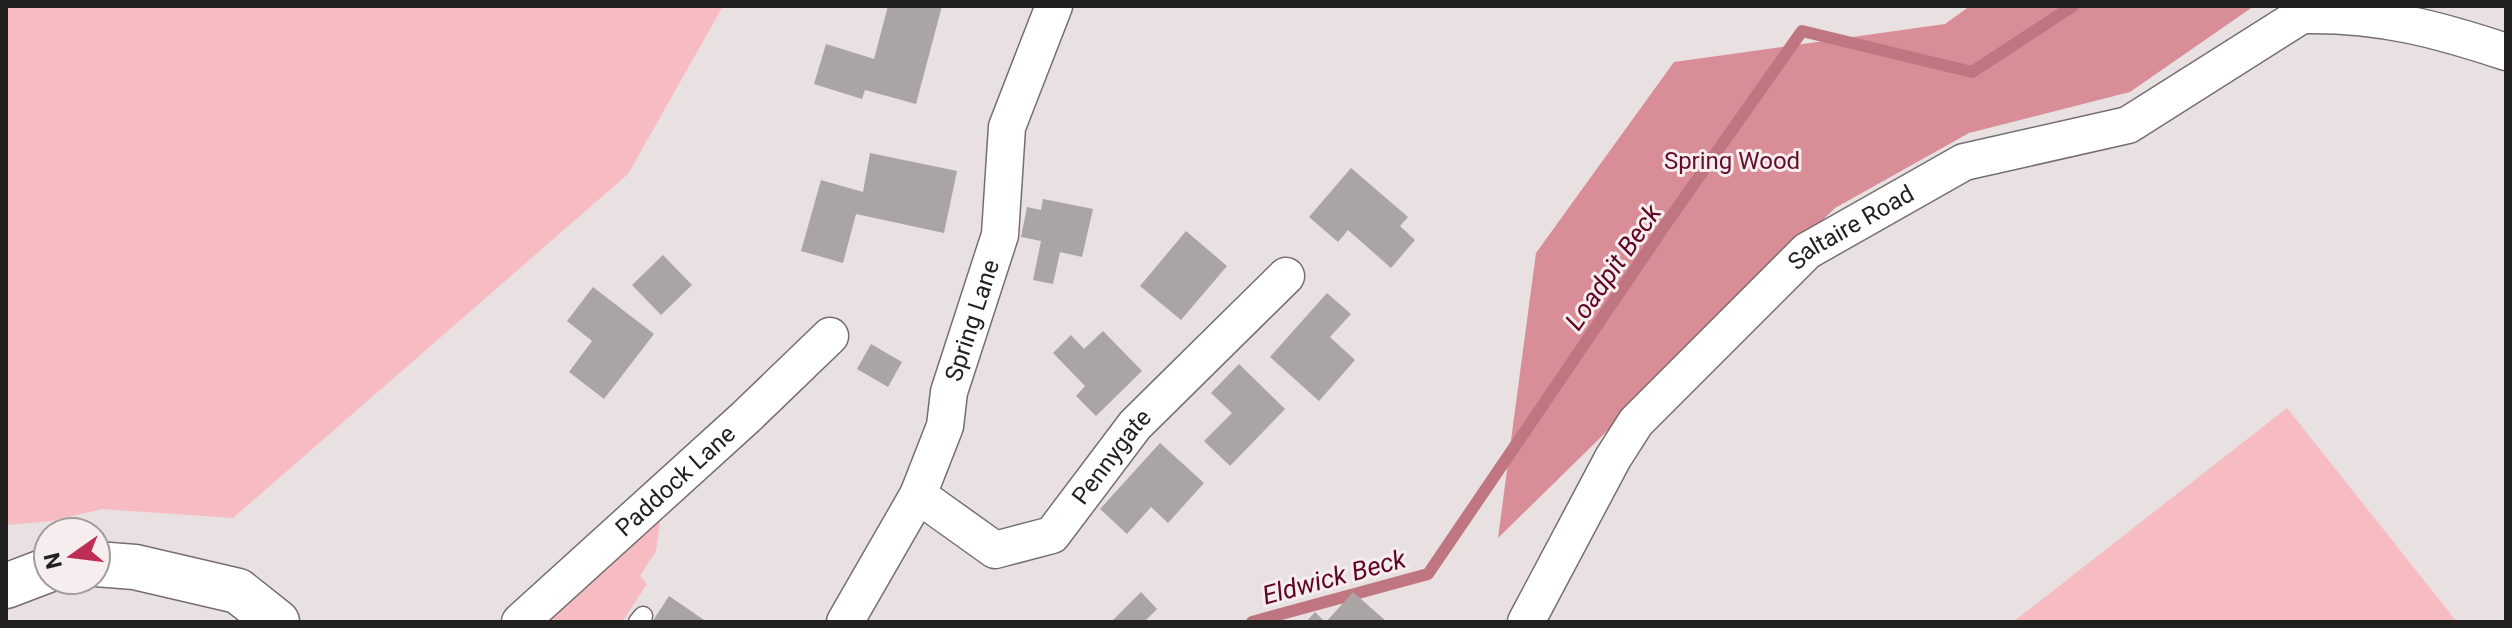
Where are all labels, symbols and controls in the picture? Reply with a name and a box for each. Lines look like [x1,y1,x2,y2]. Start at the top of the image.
park label: Spring Wood [1664,147,1800,175]
street label: Saltaire Road [1782,179,1919,276]
water label: Loadpit Beck [1559,198,1668,335]
street label: Spring Lane [939,256,1005,385]
street label: Pennygate [1066,403,1157,510]
street label: Paddock Lane [610,420,741,542]
north arrow [32,516,112,596]
water label: Eldwick Beck [1259,543,1410,611]
text: N [39,550,67,571]

